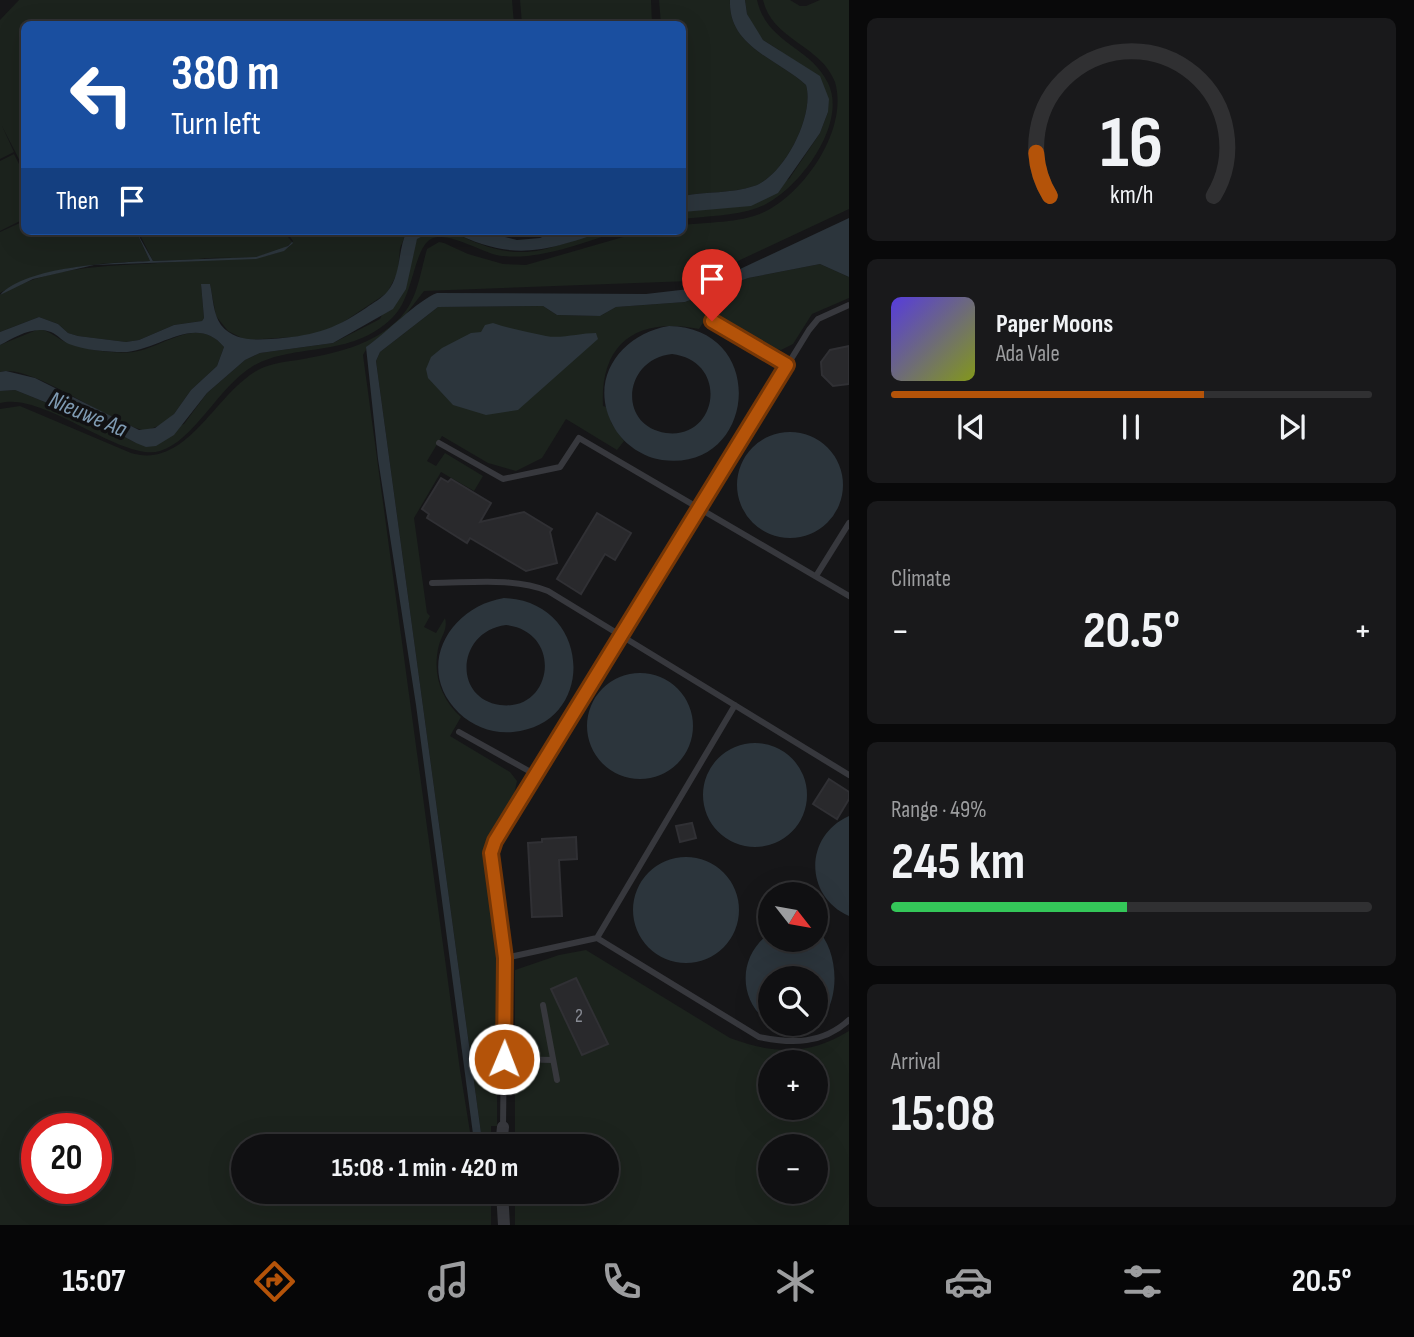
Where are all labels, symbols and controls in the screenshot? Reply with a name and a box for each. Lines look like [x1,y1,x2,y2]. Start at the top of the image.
text: 380 m [171,45,280,104]
icon: left [56,49,147,140]
text: 16 [1100,100,1163,188]
text: Turn left [171,105,261,144]
text: km/h [1110,180,1153,211]
icon: arrive [113,182,151,220]
text: Then [56,186,99,217]
pin [682,249,742,321]
icon: arrive [693,260,731,298]
text: Paper Moons [996,309,1113,340]
text: Ada Vale [996,340,1060,368]
water label: Nieuwe Aa [44,385,131,444]
icon: previous [952,408,990,446]
icon: pause [1112,408,1150,446]
icon: next [1273,408,1311,446]
text: Climate [891,565,951,593]
text: 20.5° [1083,600,1180,663]
text: − [891,609,910,654]
text: + [1353,609,1372,654]
text: Range · 49% [891,796,987,824]
text: 245 km [891,831,1025,894]
north arrow [758,882,828,952]
map controls [758,882,828,1204]
button: search [758,966,828,1036]
house number: 2 [575,1005,583,1028]
position arrow [467,1022,541,1096]
text: Arrival [891,1048,940,1076]
button: + [758,1050,828,1120]
text: 15:08 [891,1083,995,1146]
speed limit sign: 20 [21,1113,112,1204]
button: − [758,1134,828,1204]
text: 15:08 · 1 min · 420 m [332,1153,518,1184]
icon: directions [250,1257,299,1306]
icon: music [424,1257,473,1306]
icon: phone [597,1257,646,1306]
icon: climate [771,1257,820,1306]
icon: car [944,1257,993,1306]
icon: filters [1118,1257,1167,1306]
text: 15:07 [62,1262,125,1301]
text: 20.5° [1292,1262,1352,1301]

